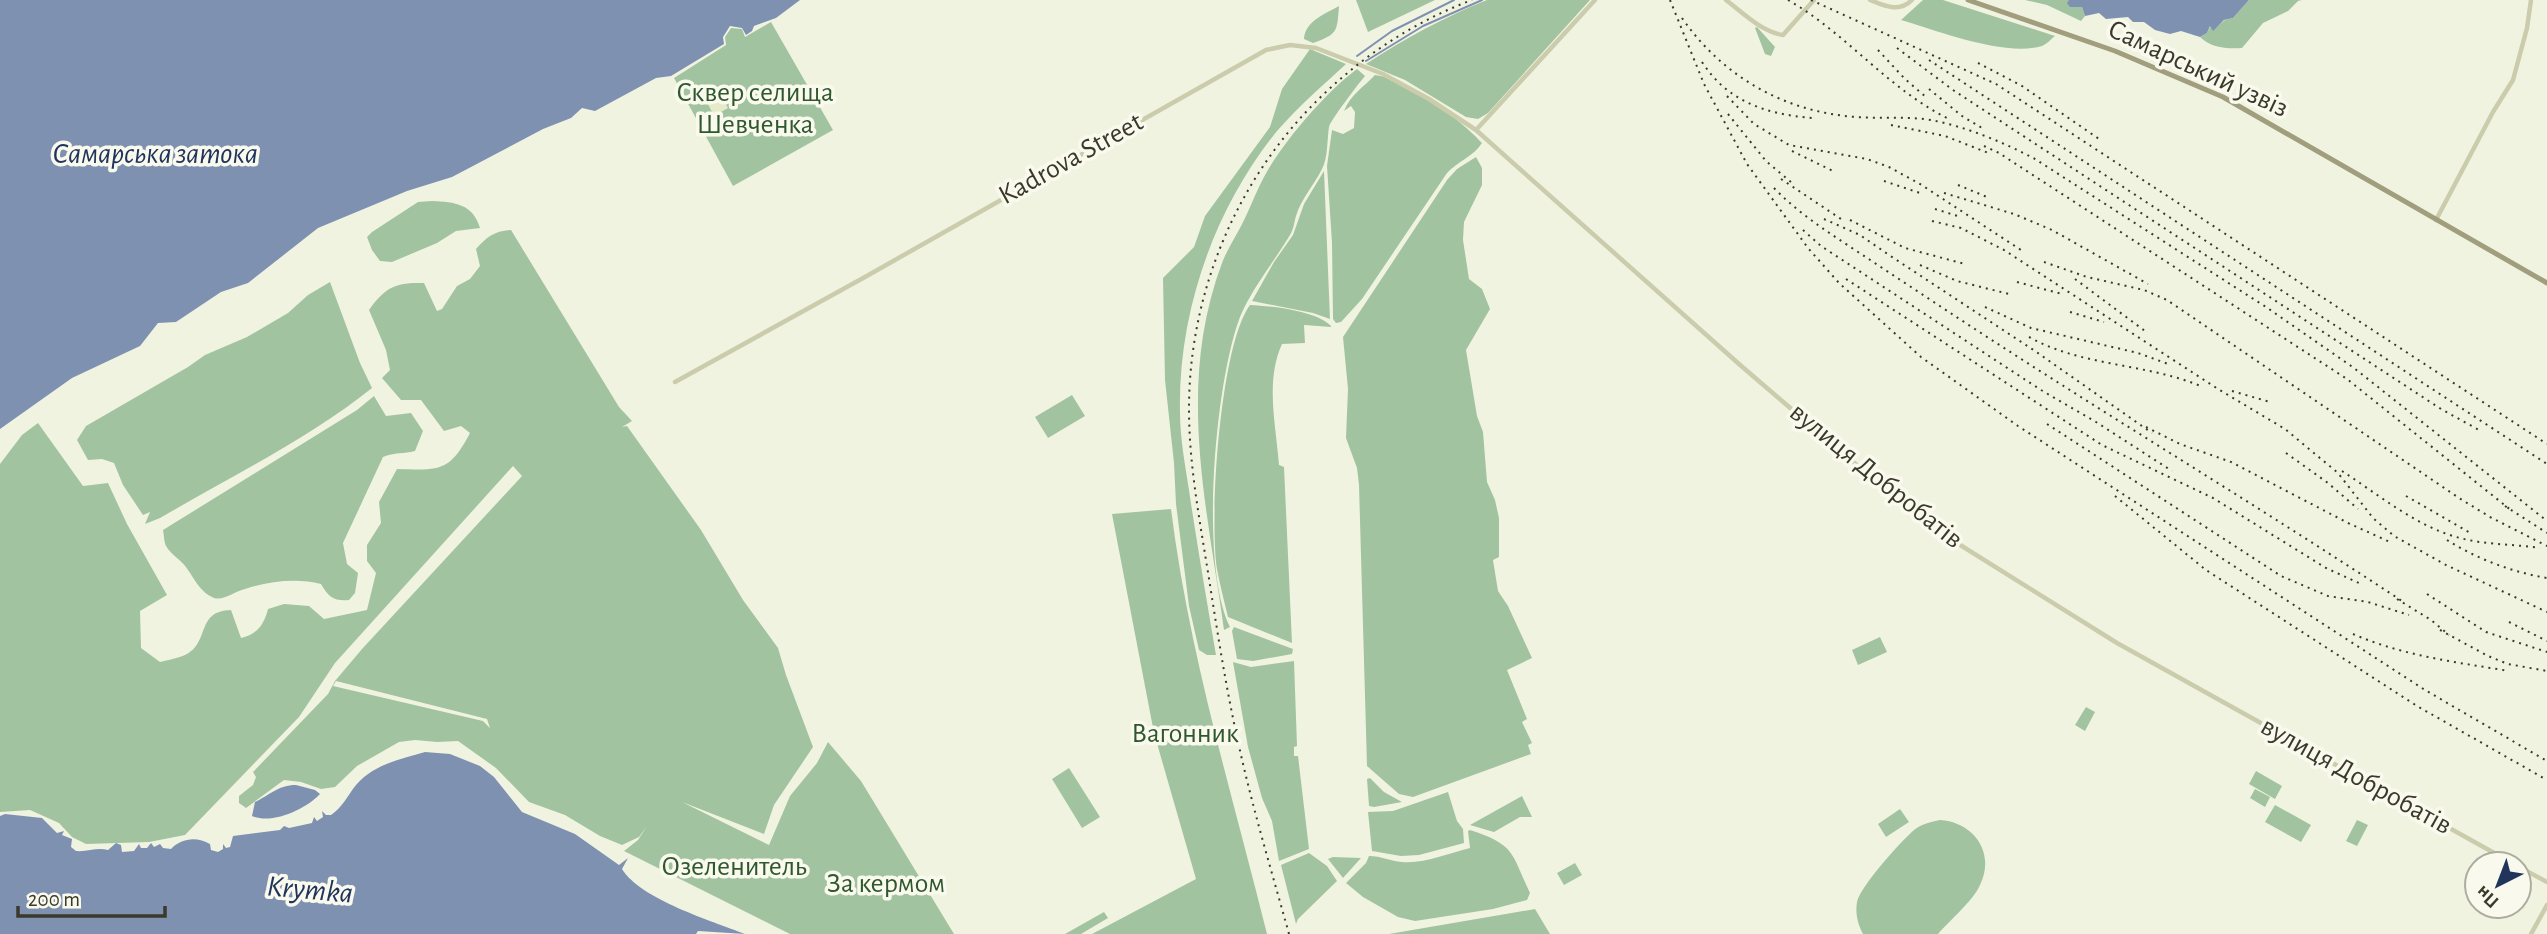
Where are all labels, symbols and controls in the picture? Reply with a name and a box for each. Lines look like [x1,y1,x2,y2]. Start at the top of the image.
street label: Самарський узвіз [2103,15,2293,123]
park label: Сквер селища Шевченка [676,79,834,139]
street label: Kadrova Street [994,108,1148,210]
water label: Самарська затока [52,139,258,169]
street label: вулиця Добробатів [1784,398,1968,554]
street label: вулиця Добробатів [2256,712,2456,840]
park label: Вагонник [1131,720,1239,748]
north arrow [2463,850,2533,920]
park label: Озеленитель [661,853,807,881]
park label: За кермом [827,870,945,898]
water label: Krymka [266,871,354,909]
scale bar [18,874,164,918]
text: Пн [2473,882,2503,911]
text: 200 m [28,889,80,910]

